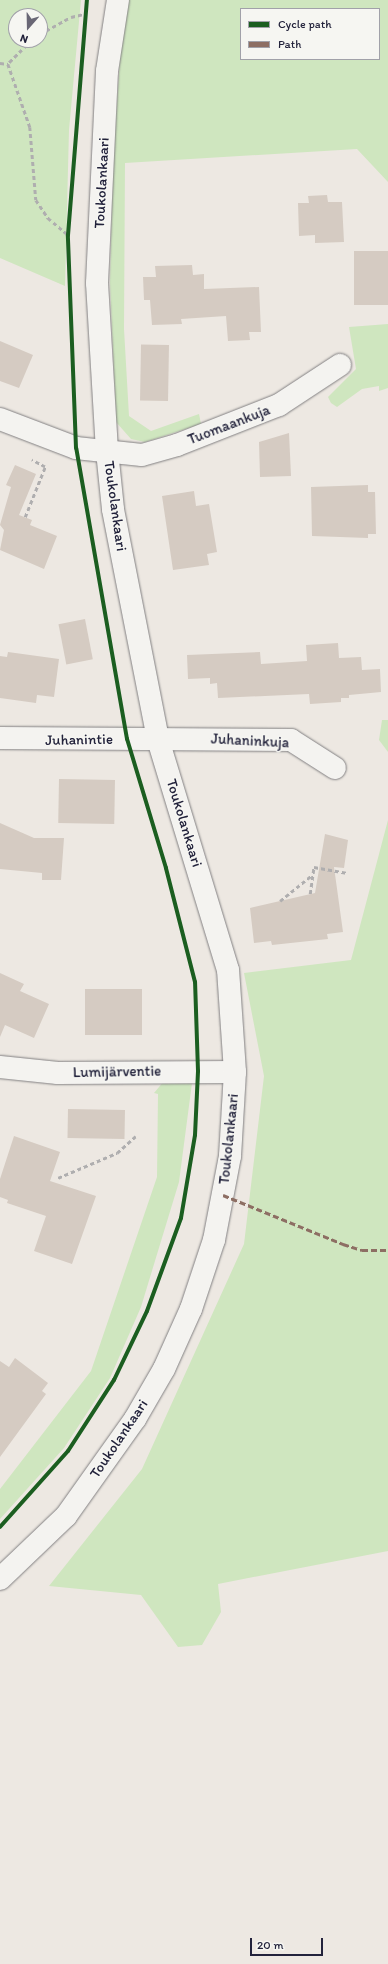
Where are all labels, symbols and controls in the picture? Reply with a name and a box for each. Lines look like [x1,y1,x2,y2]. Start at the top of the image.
north arrow [8,8,48,48]
legend [240,8,380,60]
text: Cycle path [278,17,332,31]
text: N [18,31,30,46]
text: Path [278,37,301,51]
street label: Toukolankaari [91,137,113,229]
street label: Tuomaankuja [185,401,273,449]
street label: Toukolankaari [100,460,130,552]
street label: Juhanintie [45,730,113,750]
street label: Juhaninkuja [210,730,290,752]
street label: Toukolankaari [162,777,206,869]
street label: Lumijärventie [73,1062,161,1082]
street label: Toukolankaari [215,1093,243,1185]
street label: Toukolankaari [86,1396,152,1482]
scale bar [252,1930,325,1956]
text: 20 m [257,1938,284,1952]

